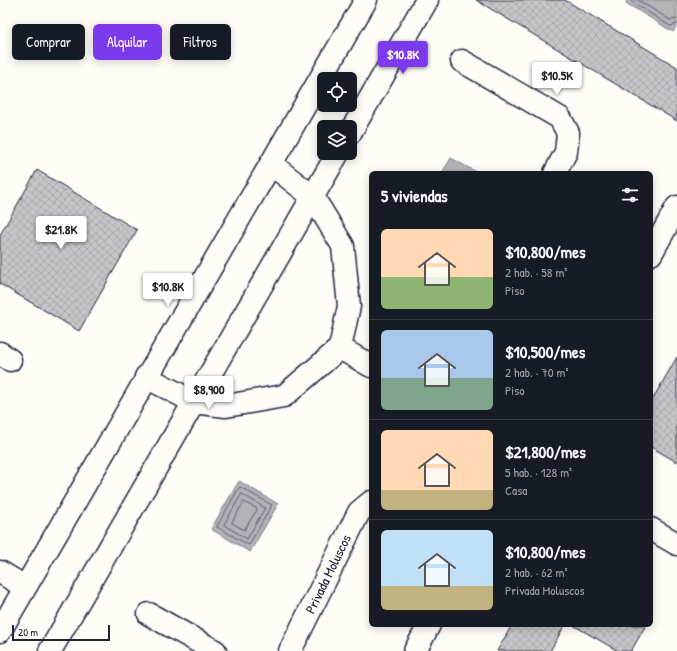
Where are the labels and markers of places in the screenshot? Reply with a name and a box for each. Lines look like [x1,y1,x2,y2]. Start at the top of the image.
pin: $10.8K [370,41,436,75]
pin: $10.5K [524,62,590,96]
pin: $21.8K [28,216,94,250]
pin: $10.8K [135,273,201,307]
pin: $8,900 [176,376,242,410]

